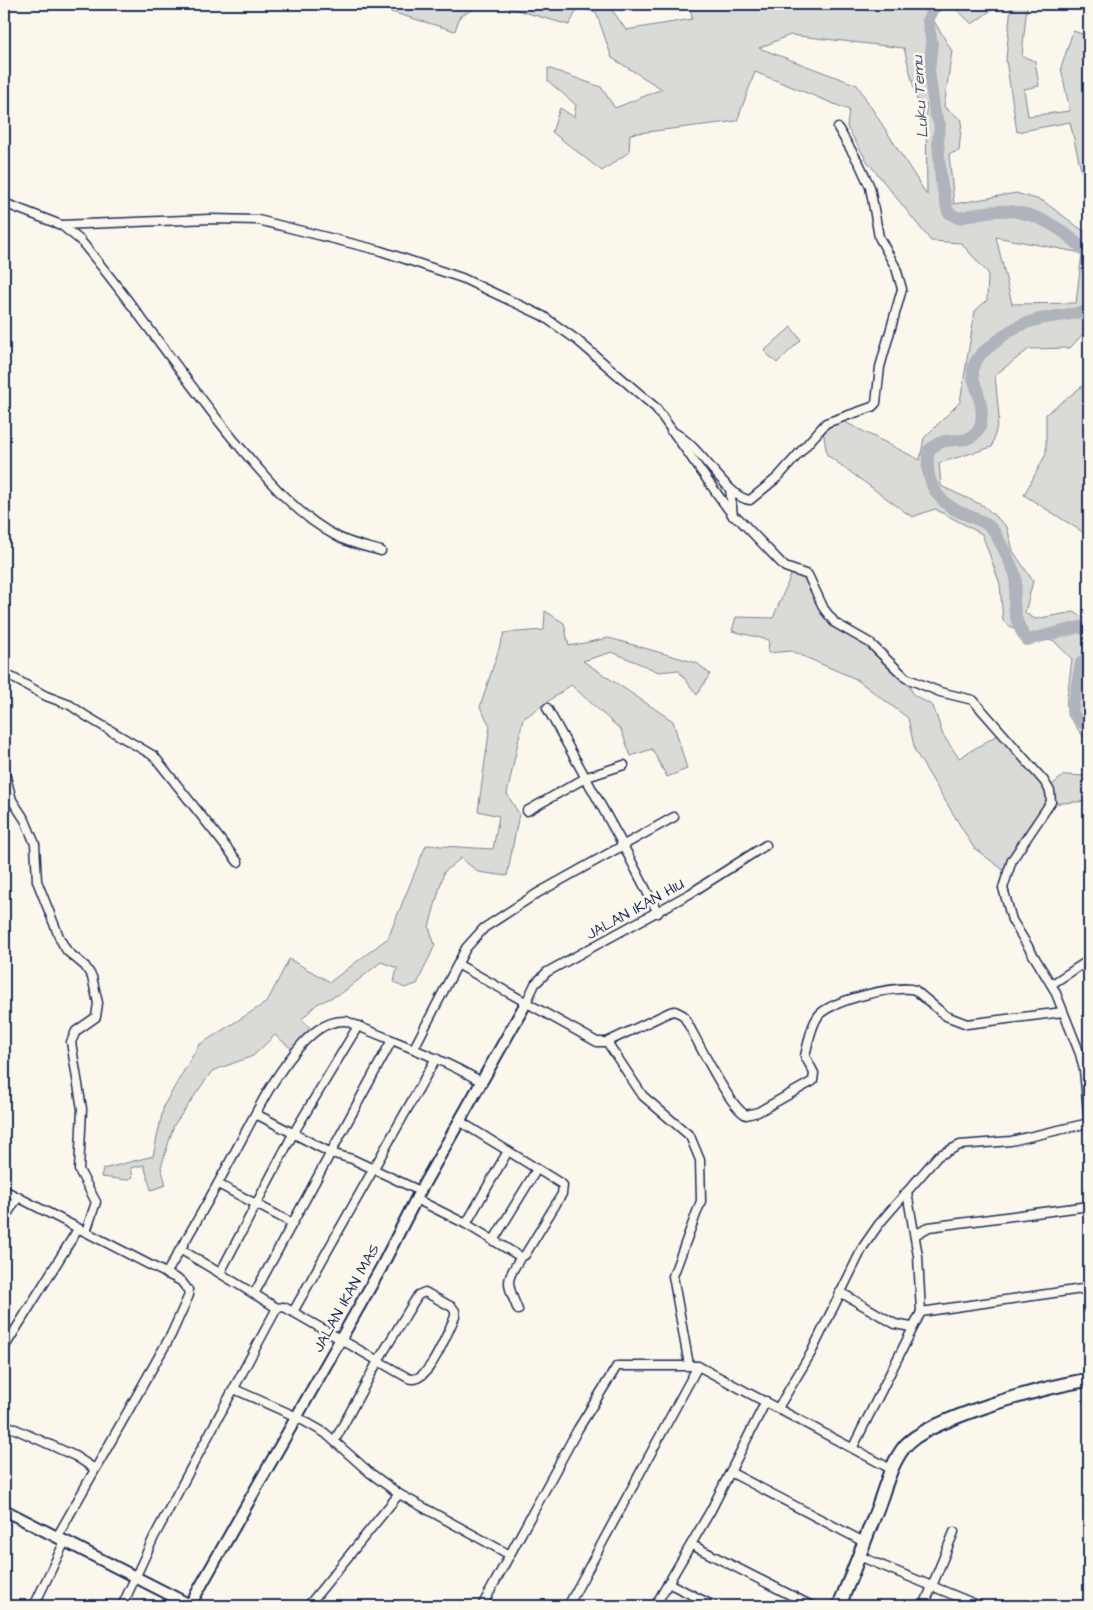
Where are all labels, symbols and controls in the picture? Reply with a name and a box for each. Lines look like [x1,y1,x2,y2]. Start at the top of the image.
water label: Luku Temu [906,54,934,139]
street label: JALAN IKAN HIU [582,874,688,945]
street label: JALAN IKAN MAS [308,1240,385,1356]

